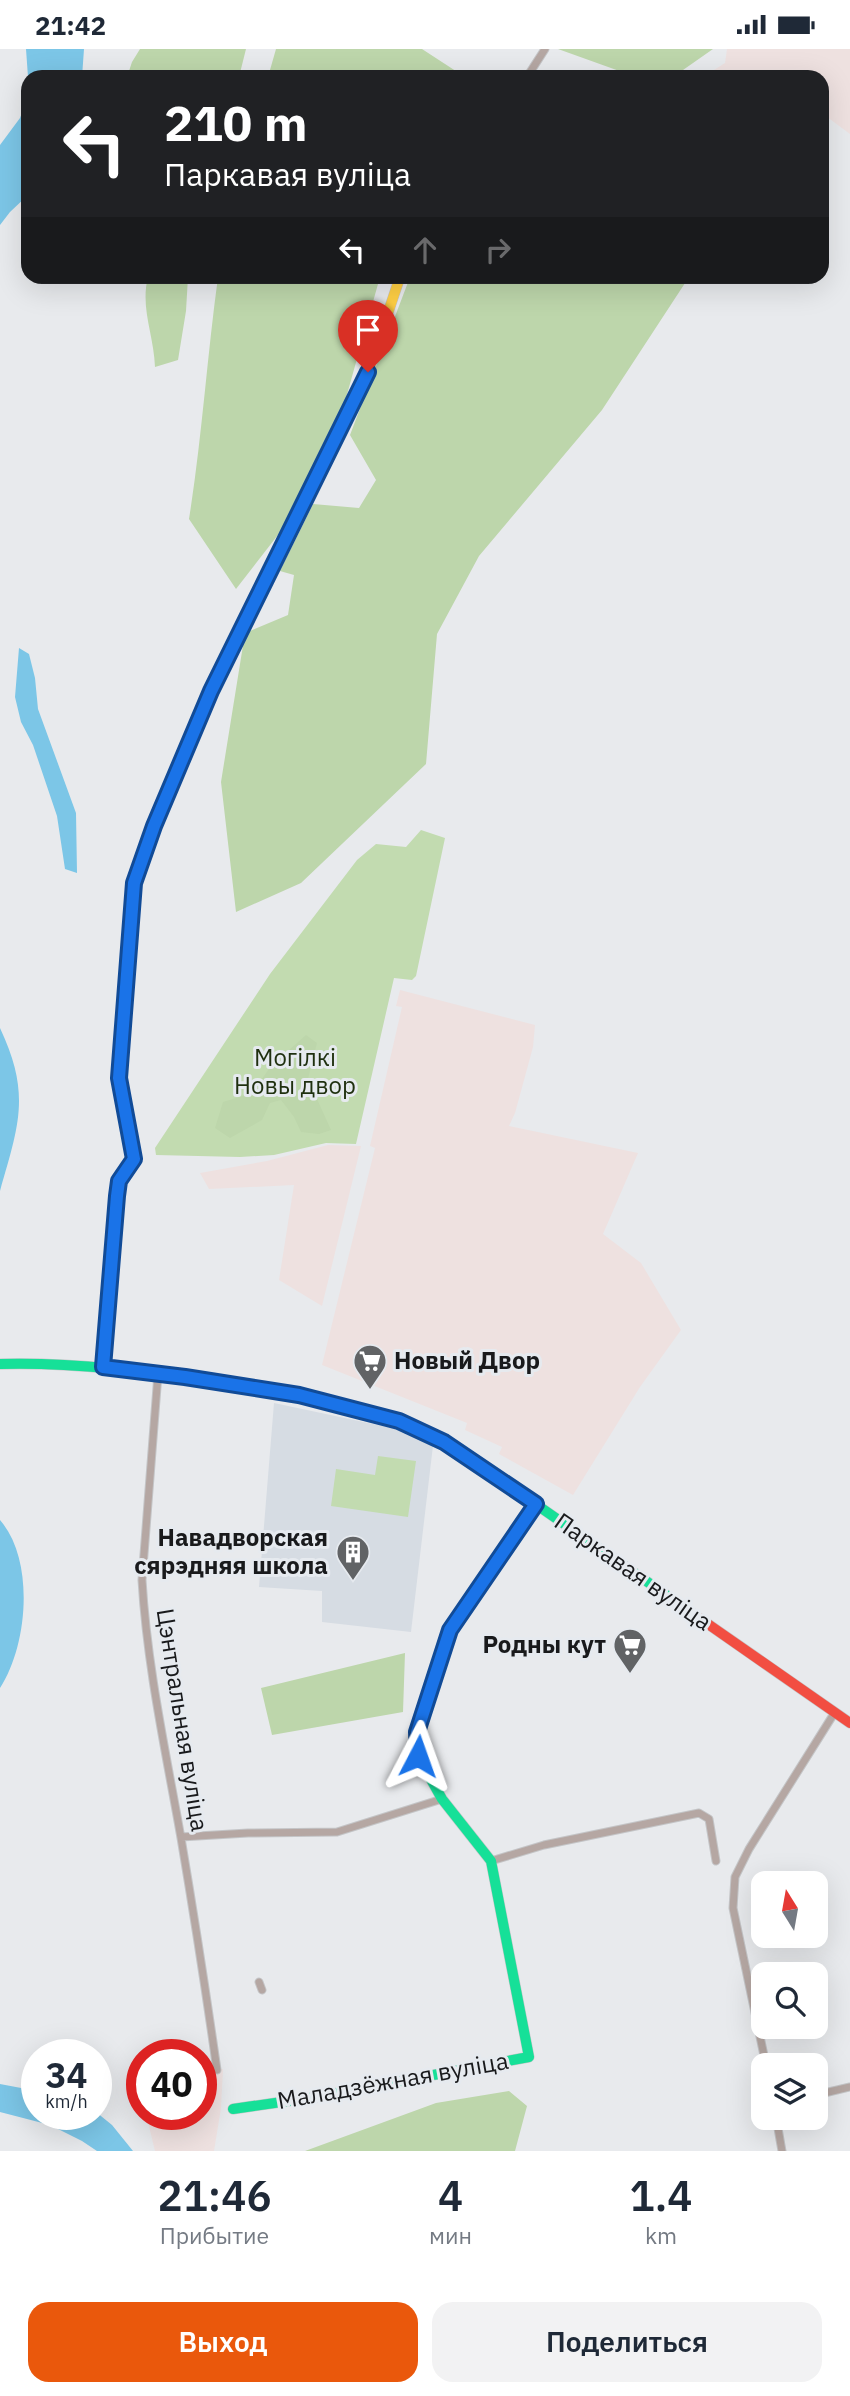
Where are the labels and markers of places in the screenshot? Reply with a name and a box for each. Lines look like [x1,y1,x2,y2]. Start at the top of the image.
pin [338,300,398,372]
supermarket icon: Новый Двор [351,1342,389,1391]
place label: Новый Двор [394,1344,540,1376]
place label: Навадворская сярэдняя школа [134,1521,328,1581]
building icon: Навадворская сярэдняя школа [334,1533,372,1582]
supermarket icon: Родны кут [611,1626,649,1675]
place label: Родны кут [483,1628,606,1660]

